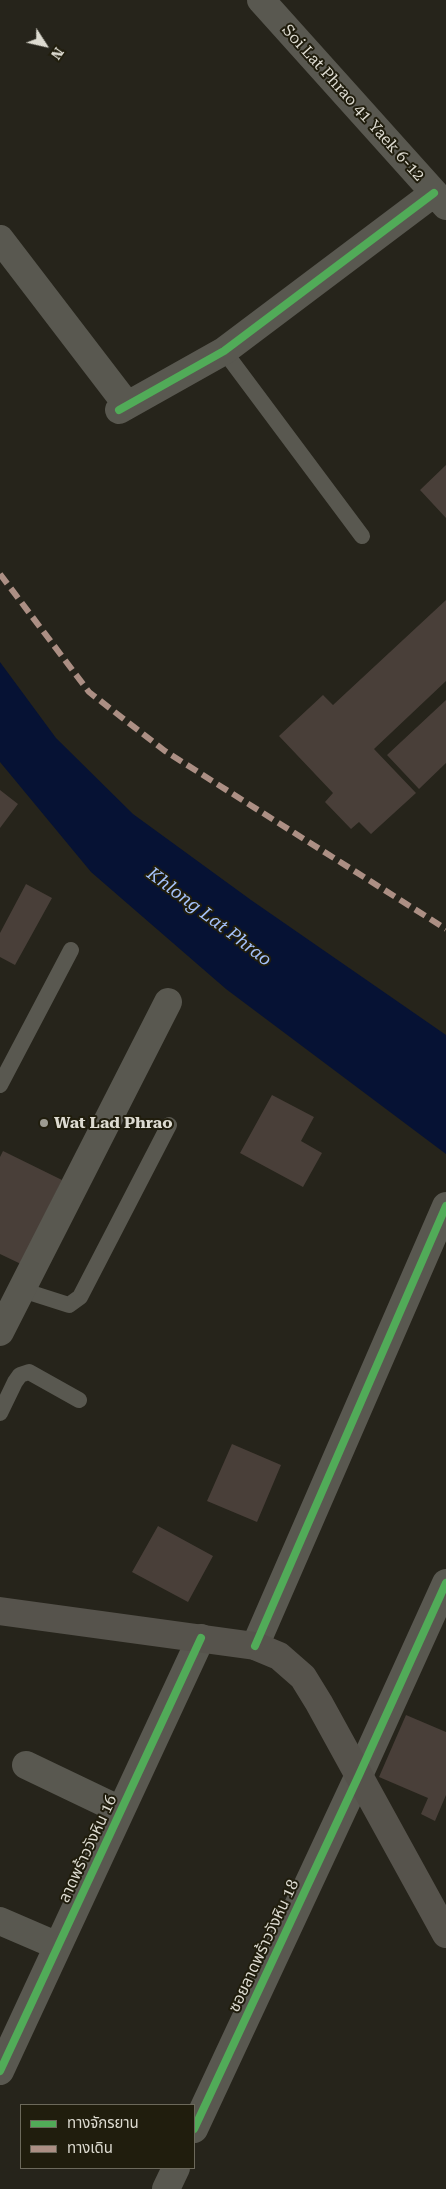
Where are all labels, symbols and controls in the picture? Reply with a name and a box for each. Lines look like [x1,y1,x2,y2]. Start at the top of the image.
north arrow [20,20,70,70]
street label: Soi Lat Phrao 41 Yaek 6-12 [278,21,428,185]
text: N [48,45,67,63]
water label: Khlong Lat Phrao [142,863,276,971]
place label: Wat Lad Phrao [54,1113,172,1133]
marker: Wat Lad Phrao [38,1117,50,1129]
street label: ลาดพร้าววังหิน 16 [55,1792,121,1906]
street label: ซอยลาดพร้าววังหิน 18 [225,1877,303,2015]
legend [20,2104,195,2169]
text: ทางจักรยาน [67,2114,139,2132]
text: ทางเดิน [67,2139,113,2157]

